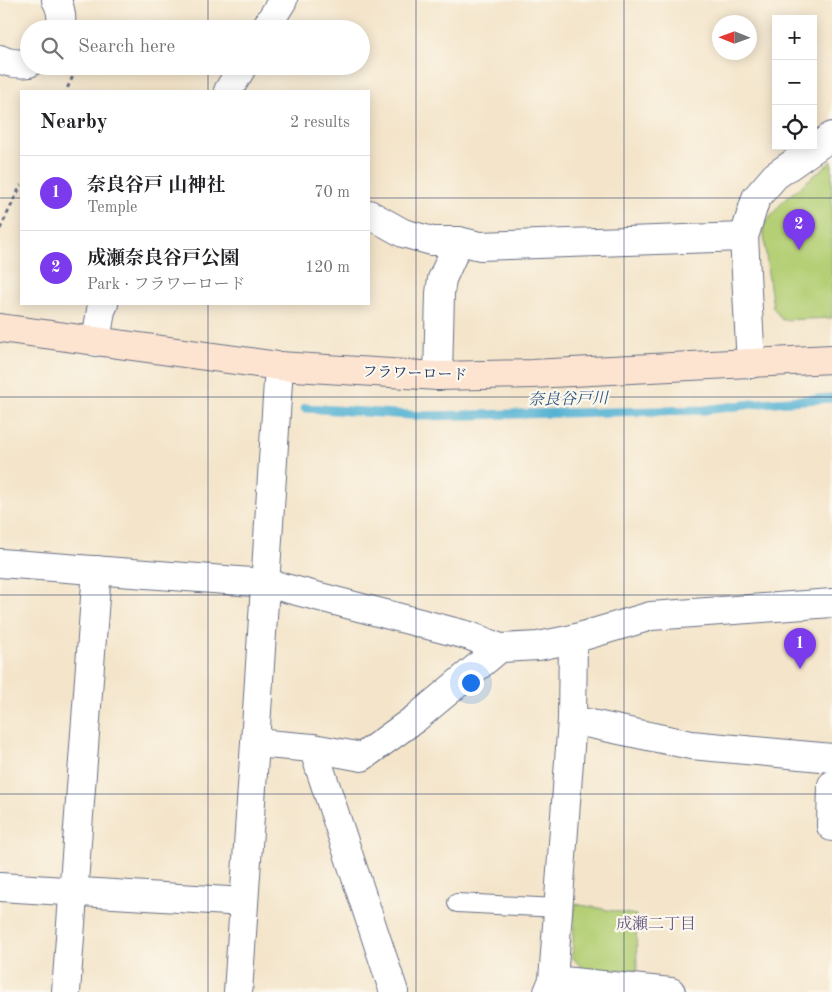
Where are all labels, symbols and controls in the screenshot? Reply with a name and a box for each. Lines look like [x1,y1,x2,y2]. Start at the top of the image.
north arrow [712,15,757,60]
map controls [772,15,817,150]
button: + [772,15,817,60]
search box [20,20,370,75]
icon: search [38,34,66,62]
text: Search here [78,38,175,57]
button: − [772,60,817,105]
button: locate [772,105,817,150]
text: Nearby [40,112,108,133]
text: 2 results [290,115,350,131]
text: 奈良谷戸 山神社 [87,177,225,196]
text: 1 [51,185,61,201]
text: 70 m [314,185,350,201]
text: Temple [87,200,137,216]
pin: 2 [783,209,815,250]
text: 成瀬奈良谷戸公園 [87,250,239,269]
text: 2 [51,260,61,276]
text: 120 m [305,260,350,276]
text: Park · フラワーロード [87,277,245,293]
street label: フラワーロード [362,364,468,384]
water label: 奈良谷戸川 [528,389,610,409]
pin: 1 [784,628,816,669]
your location [458,670,484,696]
district label: 成瀬二丁目 [616,915,696,933]

